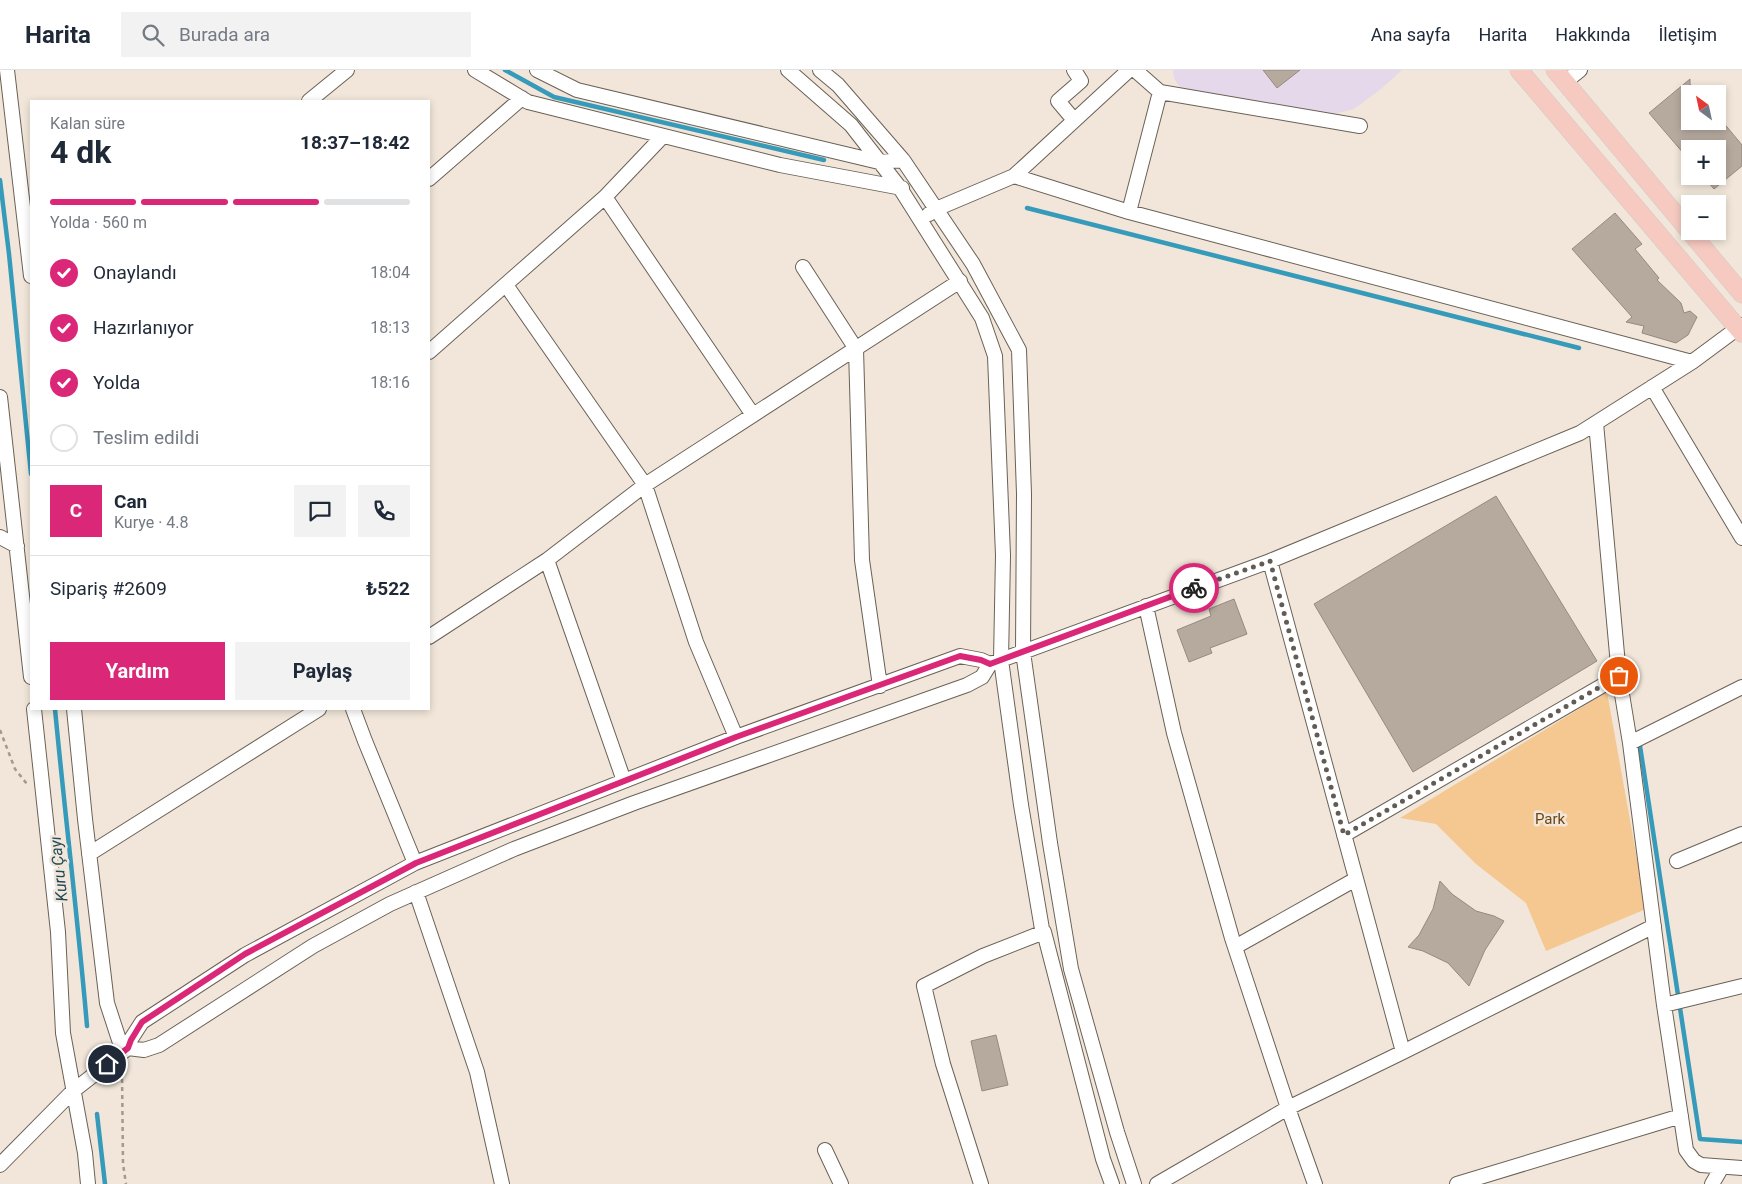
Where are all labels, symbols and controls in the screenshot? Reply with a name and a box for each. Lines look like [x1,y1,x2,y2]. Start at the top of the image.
search box [121,12,471,57]
text: Harita [25,21,91,49]
icon: search [139,21,167,49]
text: Burada ara [179,23,270,46]
text: Ana sayfa [1371,24,1450,45]
text: Harita [1478,24,1527,45]
text: Hakkında [1555,24,1630,45]
text: İletişim [1658,24,1717,45]
north arrow [1681,85,1726,130]
map controls [1681,85,1726,240]
text: Kalan süre [50,114,125,133]
text: 18:37–18:42 [300,131,410,154]
text: 4 dk [50,133,111,171]
button: + [1681,140,1726,185]
button: − [1681,195,1726,240]
text: Yolda · 560 m [50,213,147,232]
icon: check [50,259,78,287]
text: Onaylandı [93,261,177,284]
text: 18:04 [370,263,410,282]
icon: check [50,314,78,342]
text: Hazırlanıyor [93,316,194,339]
text: 18:13 [370,318,410,337]
icon: check [50,369,78,397]
text: Yolda [93,371,140,394]
text: 18:16 [370,373,410,392]
text: Teslim edildi [93,426,199,449]
button: chat [294,485,346,537]
button: phone [358,485,410,537]
text: Can [114,490,147,513]
text: C [70,499,82,522]
text: Kurye · 4.8 [114,513,189,532]
courier [1169,563,1219,613]
icon: bike [1180,574,1208,602]
text: Sipariş #2609 [50,577,167,600]
text: ₺522 [366,577,410,600]
button: Yardım [50,642,225,700]
button: Paylaş [235,642,410,700]
pin [1598,655,1640,697]
icon: bag [1605,662,1633,690]
park label: Park [1535,810,1566,828]
water label: Kuru Çayı [46,835,71,902]
pin [86,1043,128,1085]
icon: home [93,1050,121,1078]

